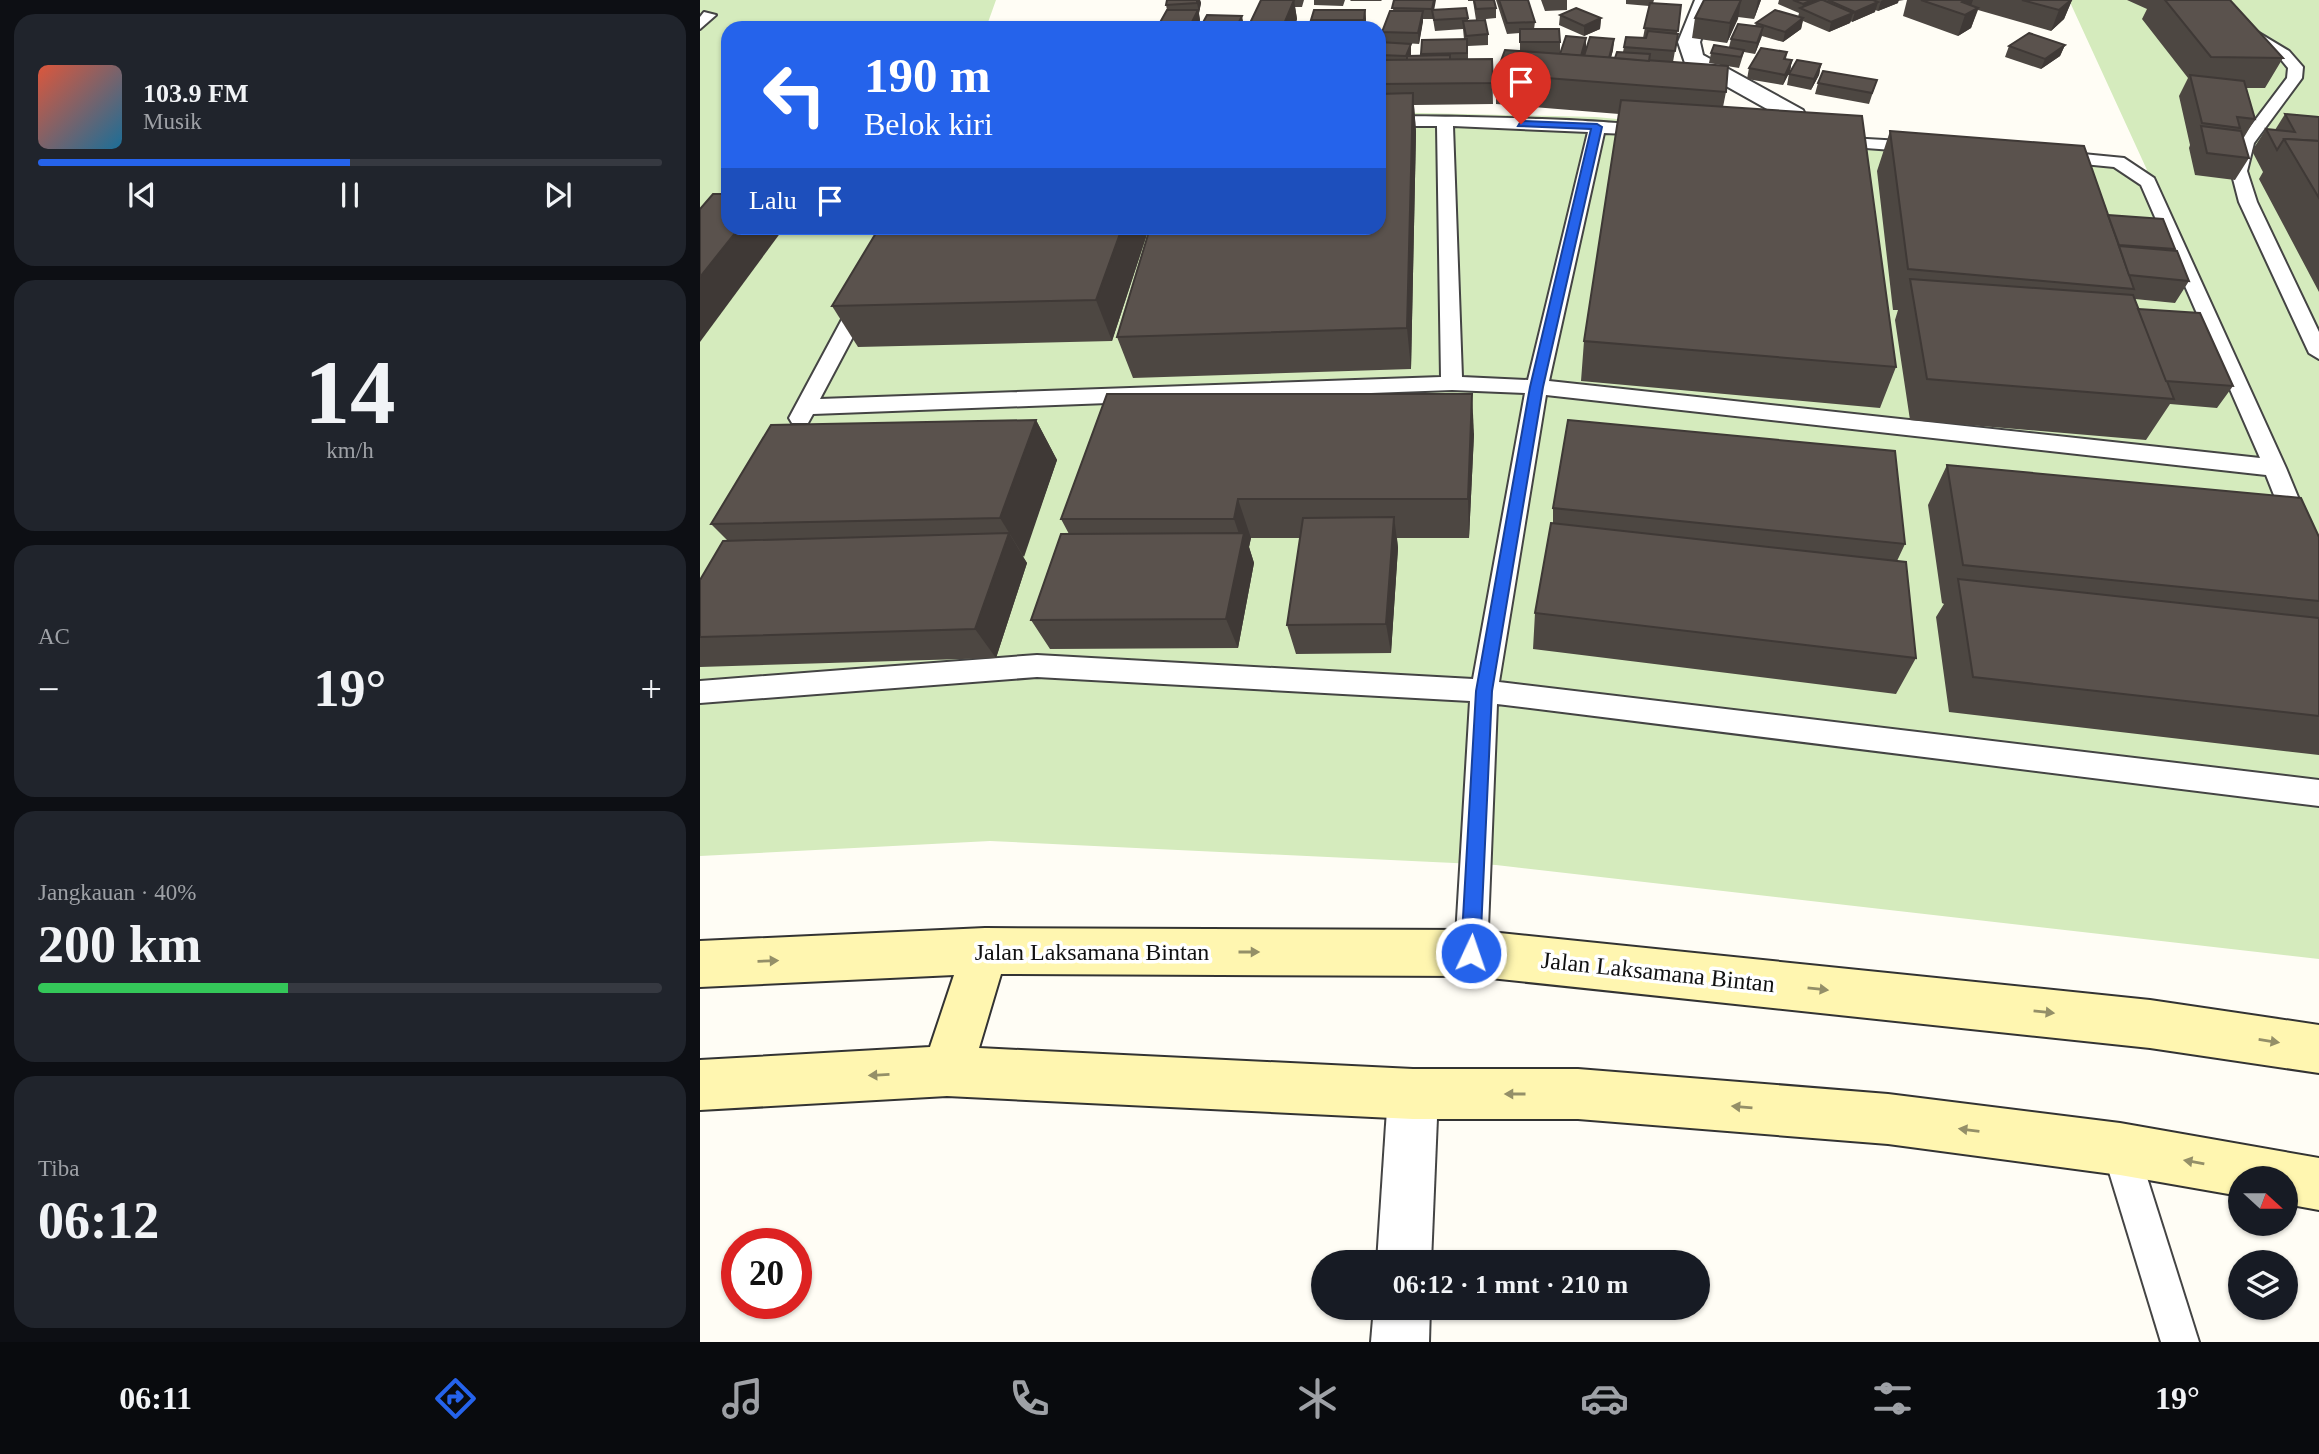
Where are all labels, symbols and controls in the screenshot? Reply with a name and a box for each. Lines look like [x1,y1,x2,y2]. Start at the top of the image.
text: 190 m [864,48,991,103]
icon: left [749,49,840,140]
pin [1491,52,1551,124]
icon: arrive [1502,63,1540,101]
text: 103.9 FM [143,79,248,108]
text: Belok kiri [864,106,993,142]
text: Musik [143,109,202,134]
icon: previous [123,176,161,214]
icon: pause [331,176,369,214]
icon: next [539,176,577,214]
icon: arrive [811,182,849,220]
text: Lalu [749,186,797,215]
text: 14 [305,342,396,443]
text: km/h [326,438,374,463]
text: AC [38,624,70,649]
text: 19° [314,660,386,717]
text: − [38,668,59,710]
text: + [641,668,662,710]
text: Jangkauan · 40% [38,880,196,905]
text: 200 km [38,916,201,973]
position arrow [1434,916,1508,990]
street label: Jalan Laksamana Bintan [975,939,1209,965]
one-way arrow [1238,946,1260,958]
street label: Jalan Laksamana Bintan [1540,947,1776,997]
one-way arrow [757,955,779,966]
one-way arrow [1807,984,1829,995]
one-way arrow [2033,1007,2055,1018]
one-way arrow [2259,1036,2281,1047]
one-way arrow [868,1070,890,1081]
one-way arrow [1504,1088,1526,1100]
one-way arrow [1731,1101,1753,1112]
one-way arrow [1958,1124,1980,1135]
text: Tiba [38,1156,79,1181]
one-way arrow [2183,1156,2205,1167]
north arrow [2228,1166,2298,1236]
map controls [2228,1166,2298,1320]
text: 06:12 [38,1192,159,1249]
speed limit sign: 20 [721,1228,812,1319]
button: layers [2228,1250,2298,1320]
text: 06:12 · 1 mnt · 210 m [1393,1270,1628,1299]
icon: directions [431,1374,480,1423]
icon: music [718,1374,767,1423]
icon: phone [1005,1374,1054,1423]
icon: climate [1293,1374,1342,1423]
icon: car [1580,1374,1629,1423]
icon: filters [1868,1374,1917,1423]
text: 06:11 [119,1380,192,1416]
text: 19° [2155,1380,2200,1416]

